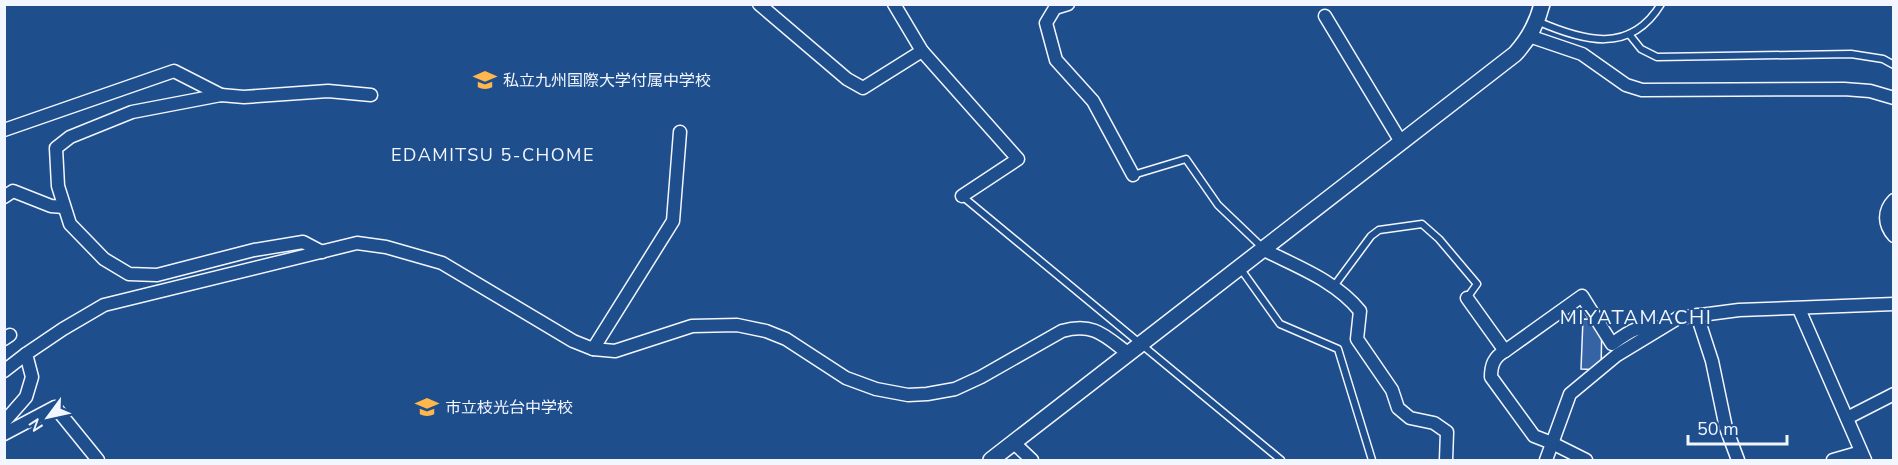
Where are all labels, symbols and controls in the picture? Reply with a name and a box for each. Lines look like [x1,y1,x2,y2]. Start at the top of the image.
school or university icon: 私立九州国際大学付属中学校 [472,67,498,93]
place label: 私立九州国際大学付属中学校 [503,70,711,92]
district label: EDAMITSU 5-CHOME [391,143,595,167]
district label: MIYATAMACHI [1560,304,1712,331]
north arrow [18,387,78,447]
school or university icon: 市立枝光台中学校 [414,394,440,420]
place label: 市立枝光台中学校 [445,397,573,419]
scale bar [1688,408,1787,446]
text: N [24,414,49,436]
text: 50 m [1697,417,1739,441]

